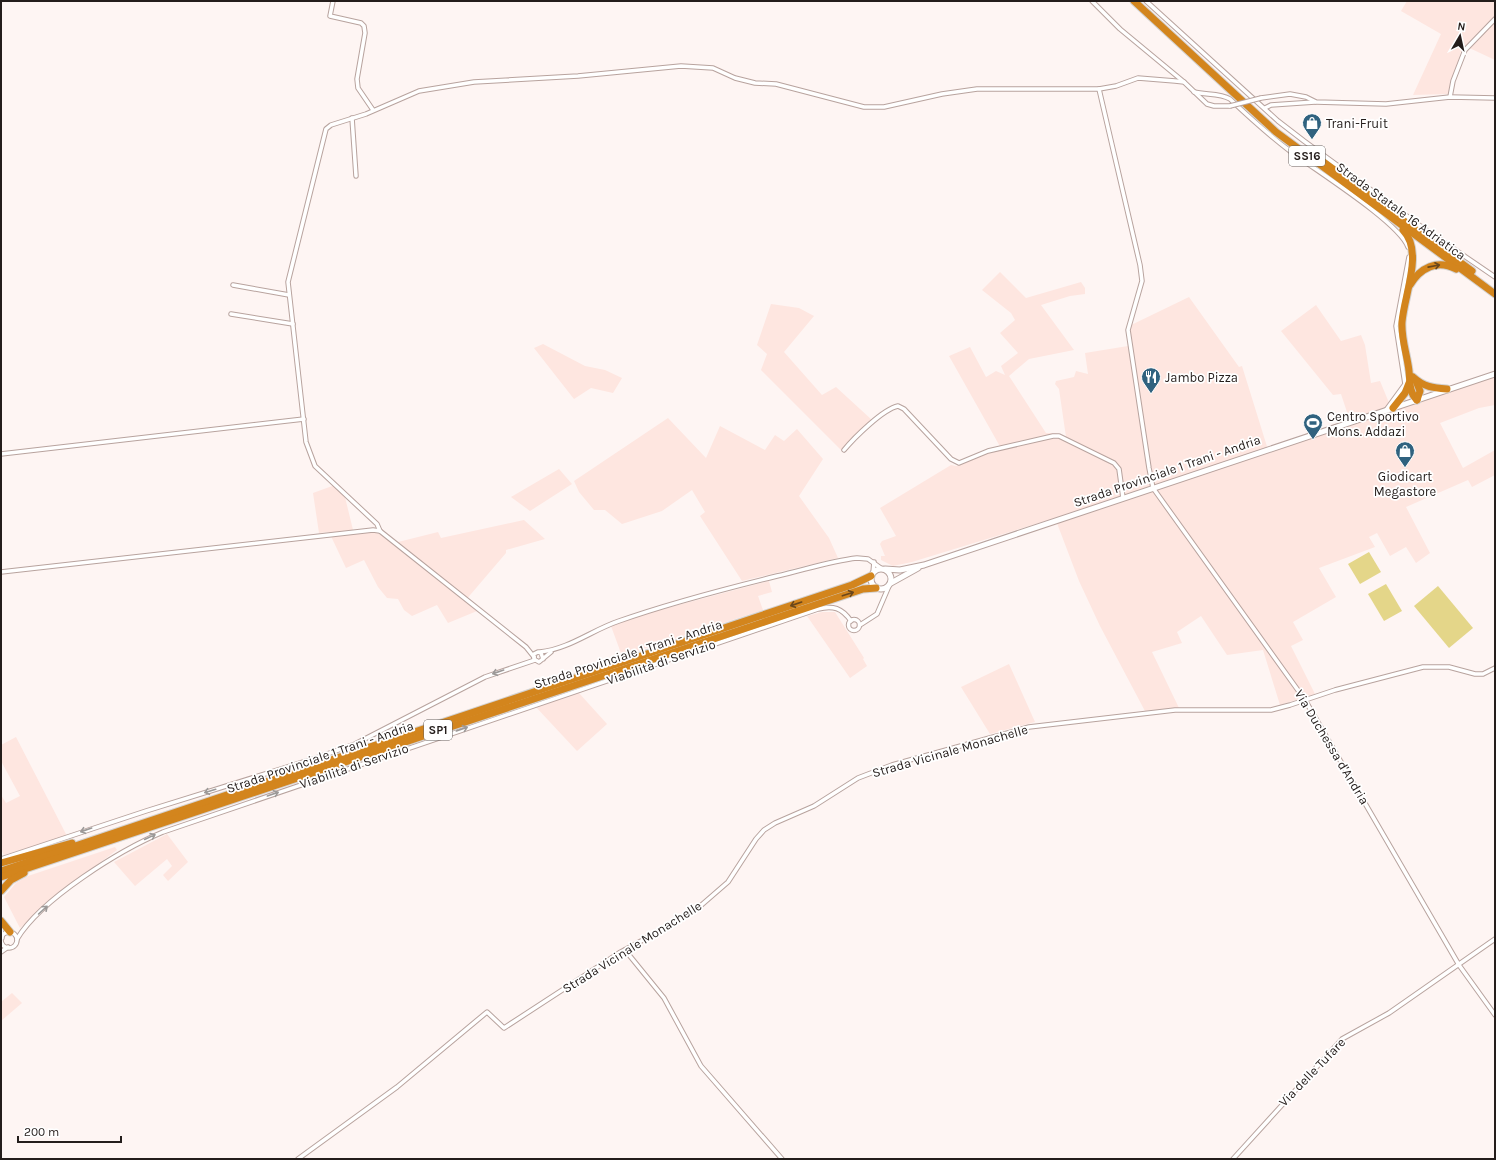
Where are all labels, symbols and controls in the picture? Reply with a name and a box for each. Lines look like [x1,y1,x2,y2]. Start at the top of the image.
north arrow [1440,16,1480,56]
text: N [1457,20,1466,34]
shop icon: Trani-Fruit [1301,112,1323,140]
place label: Trani-Fruit [1326,116,1388,131]
road number: SS16 [1289,146,1325,166]
street label: Strada Statale 16 Adriatica [1333,159,1469,263]
one-way arrow [1428,262,1441,270]
restaurant icon: Jambo Pizza [1140,366,1162,394]
place label: Jambo Pizza [1165,370,1238,385]
place label: Centro Sportivo Mons. Addazi [1327,409,1419,439]
sports icon: Centro Sportivo Mons. Addazi [1302,412,1324,440]
street label: Strada Provinciale 1 Trani - Andria [1071,432,1263,510]
shop icon: Giodicart Megastore [1394,440,1416,468]
place label: Giodicart Megastore [1374,469,1437,499]
one-way arrow [841,590,854,597]
one-way arrow [789,601,802,608]
street label: Strada Provinciale 1 Trani - Andria [532,616,724,692]
street label: Viabilità di Servizio [605,636,717,688]
one-way arrow [492,669,504,677]
street label: Via Duchessa d'Andria [1292,687,1372,807]
street label: Strada Provinciale 1 Trani - Andria [224,718,416,796]
road number: SP1 [424,720,452,740]
street label: Strada Vicinale Monachelle [871,722,1030,780]
one-way arrow [456,725,468,733]
street label: Viabilità di Servizio [298,740,410,792]
one-way arrow [204,788,217,795]
one-way arrow [266,790,279,797]
one-way arrow [81,827,93,835]
one-way arrow [144,833,156,840]
street label: Strada Vicinale Monachelle [560,898,705,996]
one-way arrow [38,905,48,915]
street label: Via delle Tufare [1276,1034,1349,1109]
scale bar [18,1118,121,1144]
text: 200 m [24,1125,59,1139]

